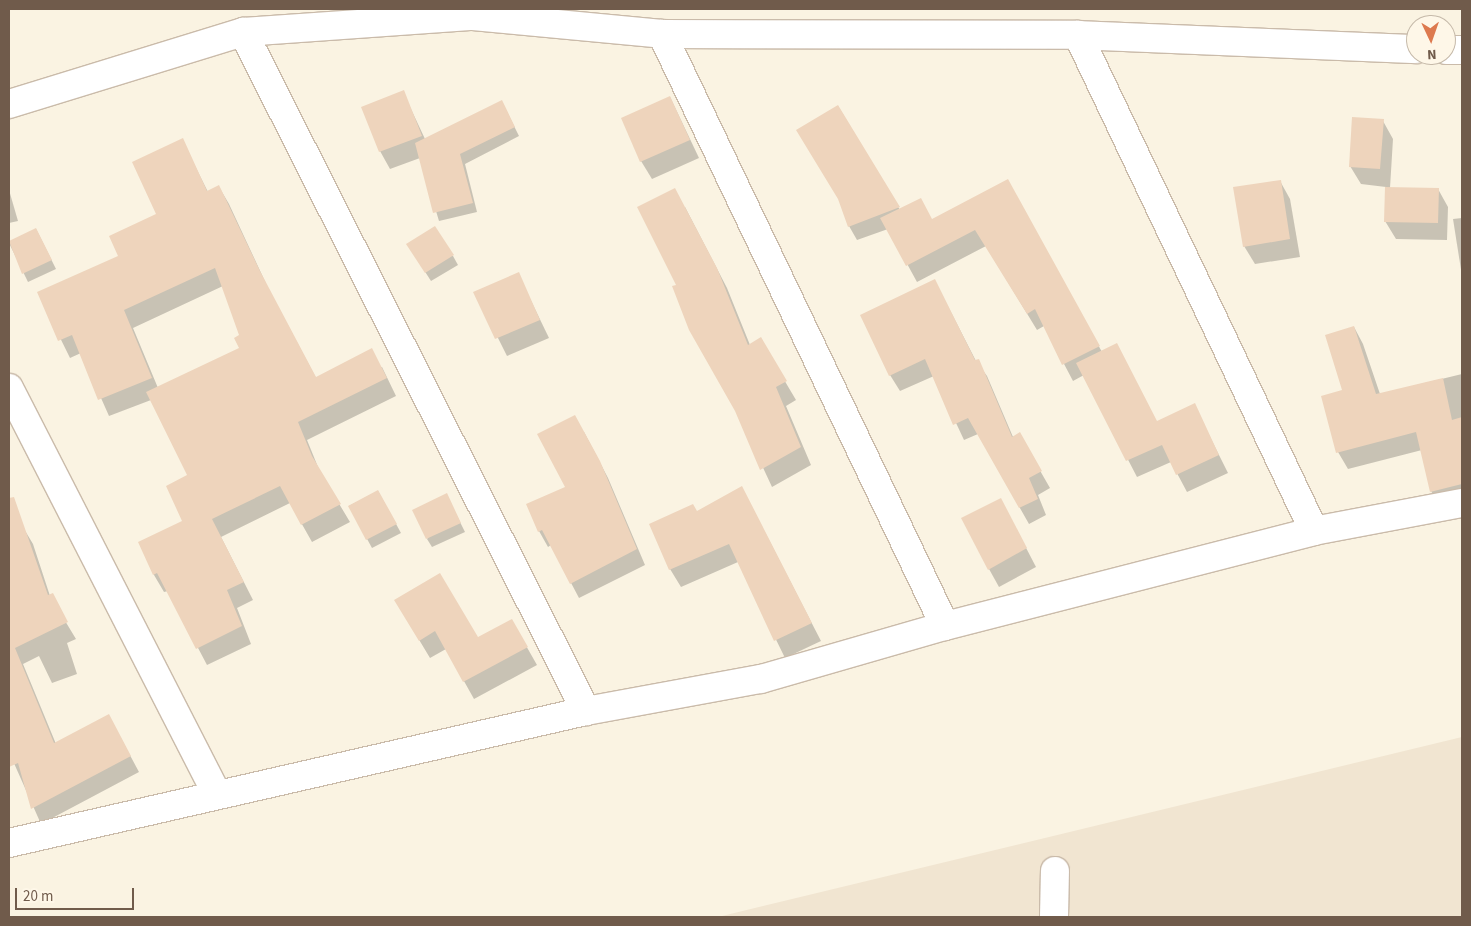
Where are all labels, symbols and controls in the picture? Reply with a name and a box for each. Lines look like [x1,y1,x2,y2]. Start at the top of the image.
north arrow [1406,15,1456,65]
text: N [1427,44,1437,64]
scale bar [18,878,136,910]
text: 20 m [23,886,53,907]

